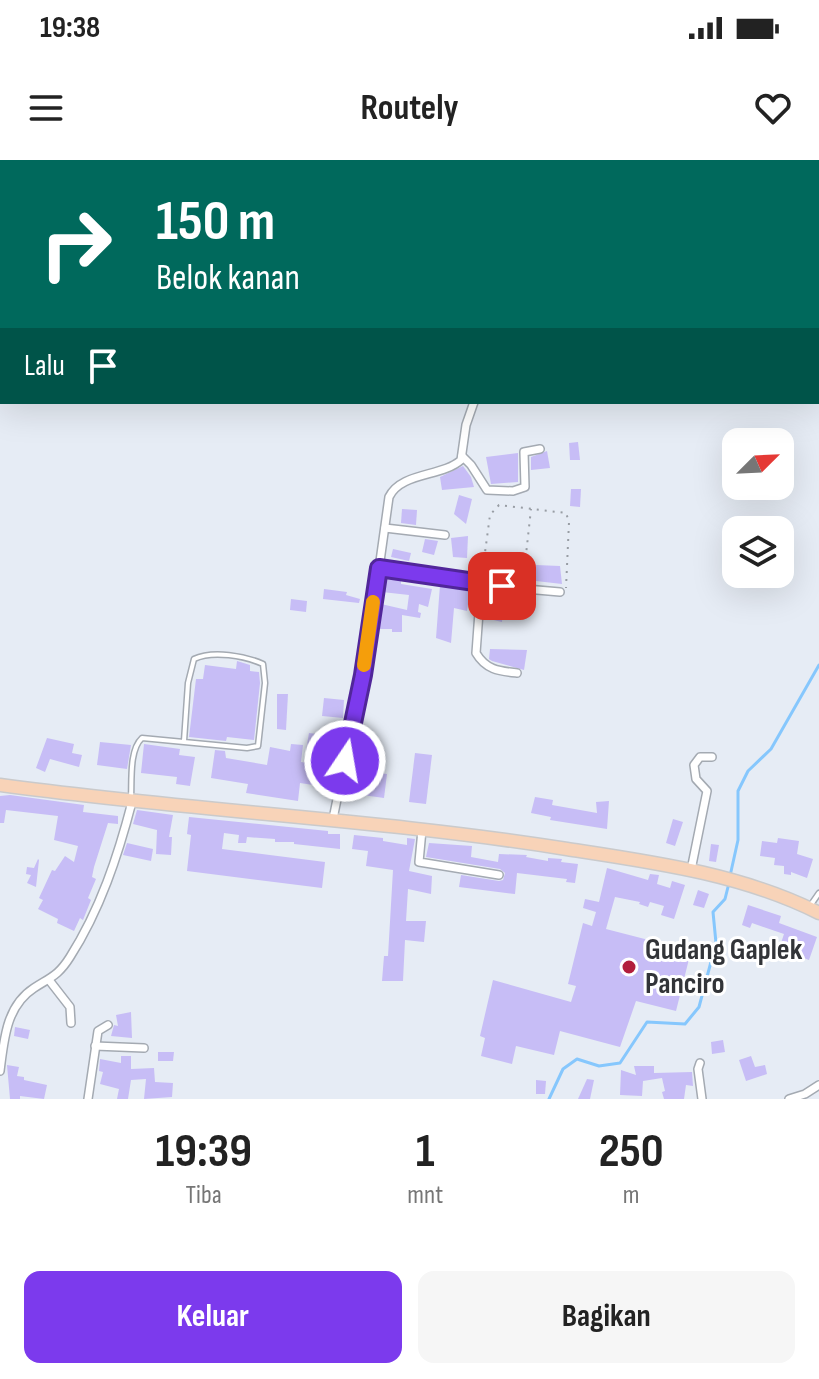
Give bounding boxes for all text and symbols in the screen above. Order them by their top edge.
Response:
text: 19:38 [40,10,100,46]
icon: menu [24,86,68,130]
icon: heart [751,86,795,130]
text: Routely [360,87,459,130]
text: 150 m [156,189,275,256]
icon: right [24,192,128,296]
text: Belok kanan [156,257,300,300]
icon: arrive [81,344,125,388]
text: Lalu [24,348,65,384]
north arrow [722,428,794,500]
map controls [722,428,794,588]
button: layers [722,516,794,588]
pin [468,552,536,620]
icon: arrive [480,564,524,608]
position arrow [303,719,387,803]
place label: Gudang Gaplek Panciro [645,932,803,1002]
marker: Gudang Gaplek Panciro [620,958,638,976]
text: 19:39 [155,1123,252,1180]
text: 1 [416,1123,435,1180]
text: 250 [599,1123,664,1180]
text: Tiba [186,1180,222,1211]
text: mnt [407,1180,443,1211]
text: m [623,1180,639,1211]
button: Keluar [24,1271,402,1363]
button: Bagikan [418,1271,795,1363]

